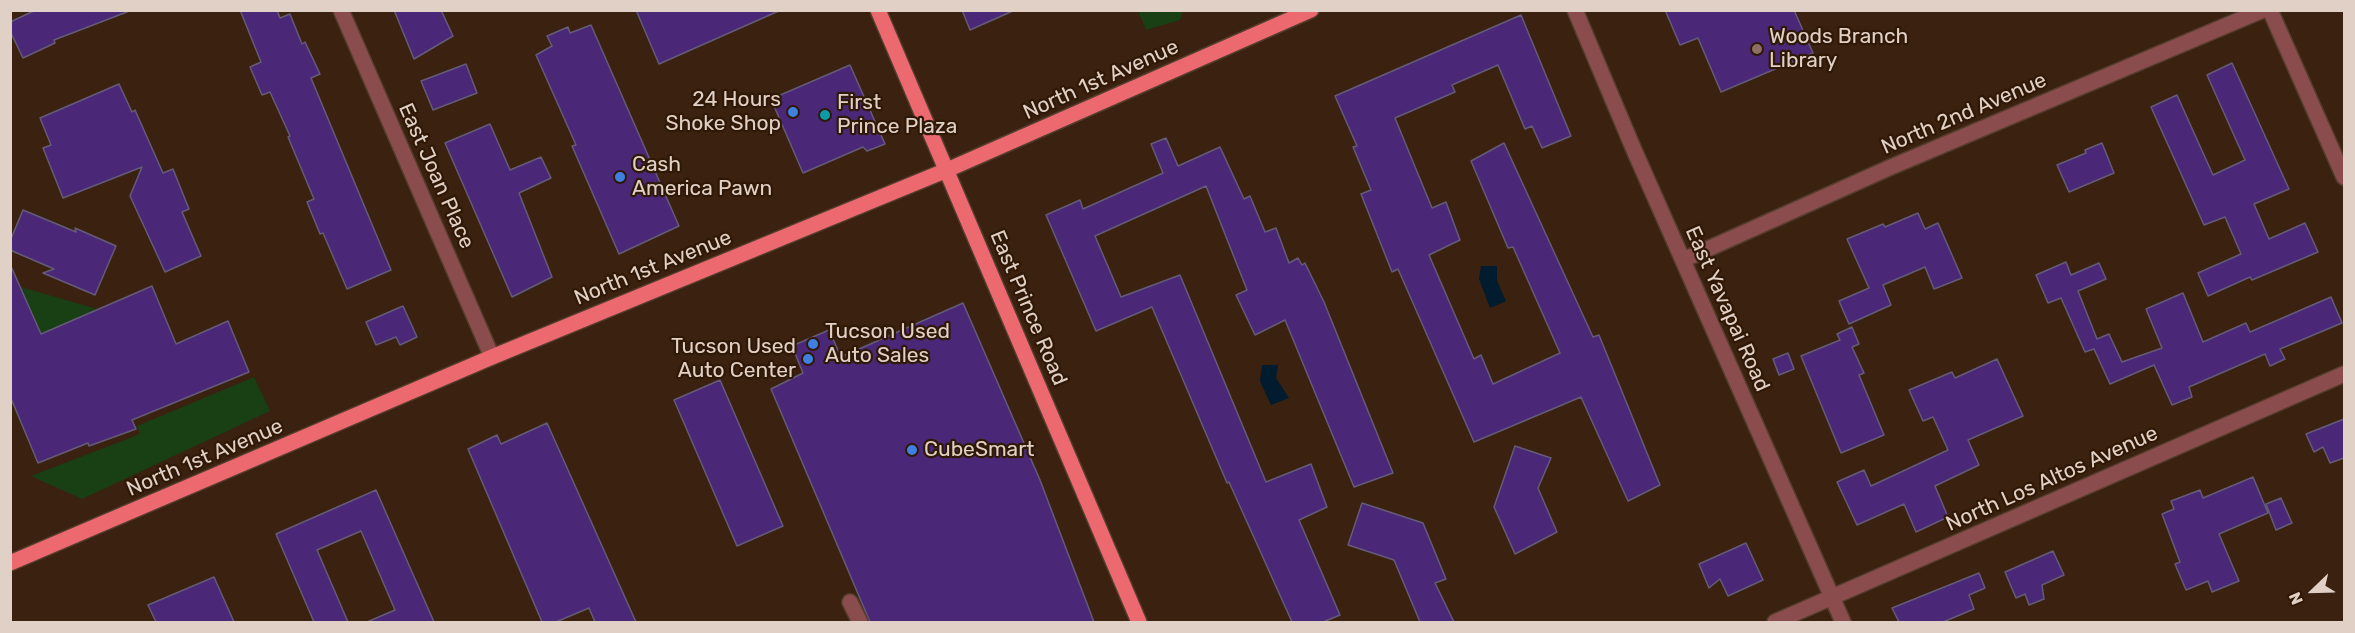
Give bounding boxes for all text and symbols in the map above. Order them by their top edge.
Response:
place label: Woods Branch Library [1769,24,1908,74]
street label: North 1st Avenue [1019,34,1183,126]
marker: Woods Branch Library [1750,42,1764,56]
street label: North 2nd Avenue [1878,68,2050,160]
place label: 24 Hours Shoke Shop [665,87,781,137]
place label: First Prince Plaza [837,90,957,140]
street label: East Joan Place [393,99,479,253]
marker: 24 Hours Shoke Shop [786,105,800,119]
marker: First Prince Plaza [818,108,832,122]
place label: Cash America Pawn [632,152,772,202]
marker: Cash America Pawn [613,170,627,184]
street label: East Yavapai Road [1679,222,1775,396]
street label: North 1st Avenue [571,225,735,311]
street label: East Prince Road [984,227,1072,389]
place label: Tucson Used Auto Sales [825,319,950,369]
place label: Tucson Used Auto Center [671,334,796,384]
marker: Tucson Used Auto Sales [806,337,820,351]
marker: Tucson Used Auto Center [801,352,815,366]
street label: North 1st Avenue [123,414,287,502]
street label: North Los Altos Avenue [1942,421,2162,537]
place label: CubeSmart [924,437,1034,463]
marker: CubeSmart [905,443,919,457]
north arrow [2283,561,2343,621]
text: N [2285,589,2307,607]

